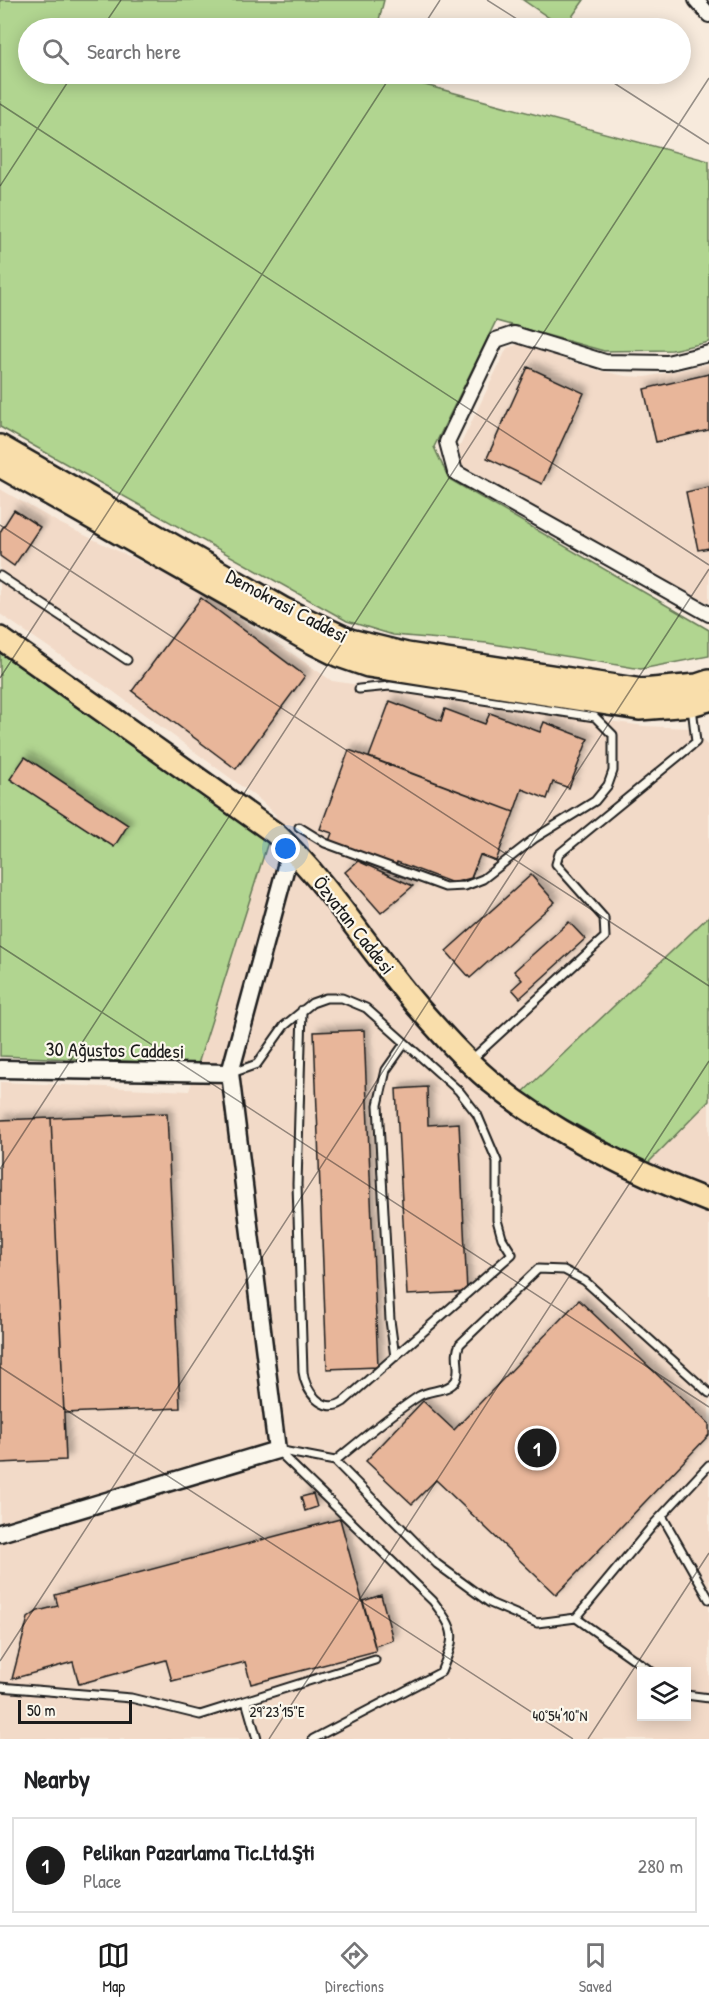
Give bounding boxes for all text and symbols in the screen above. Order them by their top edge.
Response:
search box [18,18,691,84]
icon: search [39,35,72,68]
text: Search here [87,36,181,66]
street label: Demokrasi Caddesi [222,562,353,649]
your location [271,834,300,863]
street label: Özvatan Caddesi [307,870,401,980]
street label: 30 Ağustos Caddesi [45,1035,185,1064]
pin: 1 [518,1426,556,1470]
map controls [637,1667,691,1721]
button: layers [637,1667,691,1721]
scale bar [18,1697,132,1724]
text: 50 m [27,1699,56,1721]
text: 29°23'15"E [249,1701,305,1722]
text: 40°54'10"N [533,1705,587,1726]
text: Nearby [24,1761,90,1796]
text: Pelikan Pazarlama Tic.Ltd.Şti [83,1837,315,1867]
text: 1 [42,1852,49,1879]
text: 280 m [638,1852,683,1879]
text: Place [83,1867,122,1894]
tab: Map [97,1939,130,1997]
tab: Directions [325,1939,384,1997]
tab: Saved [579,1939,612,1997]

